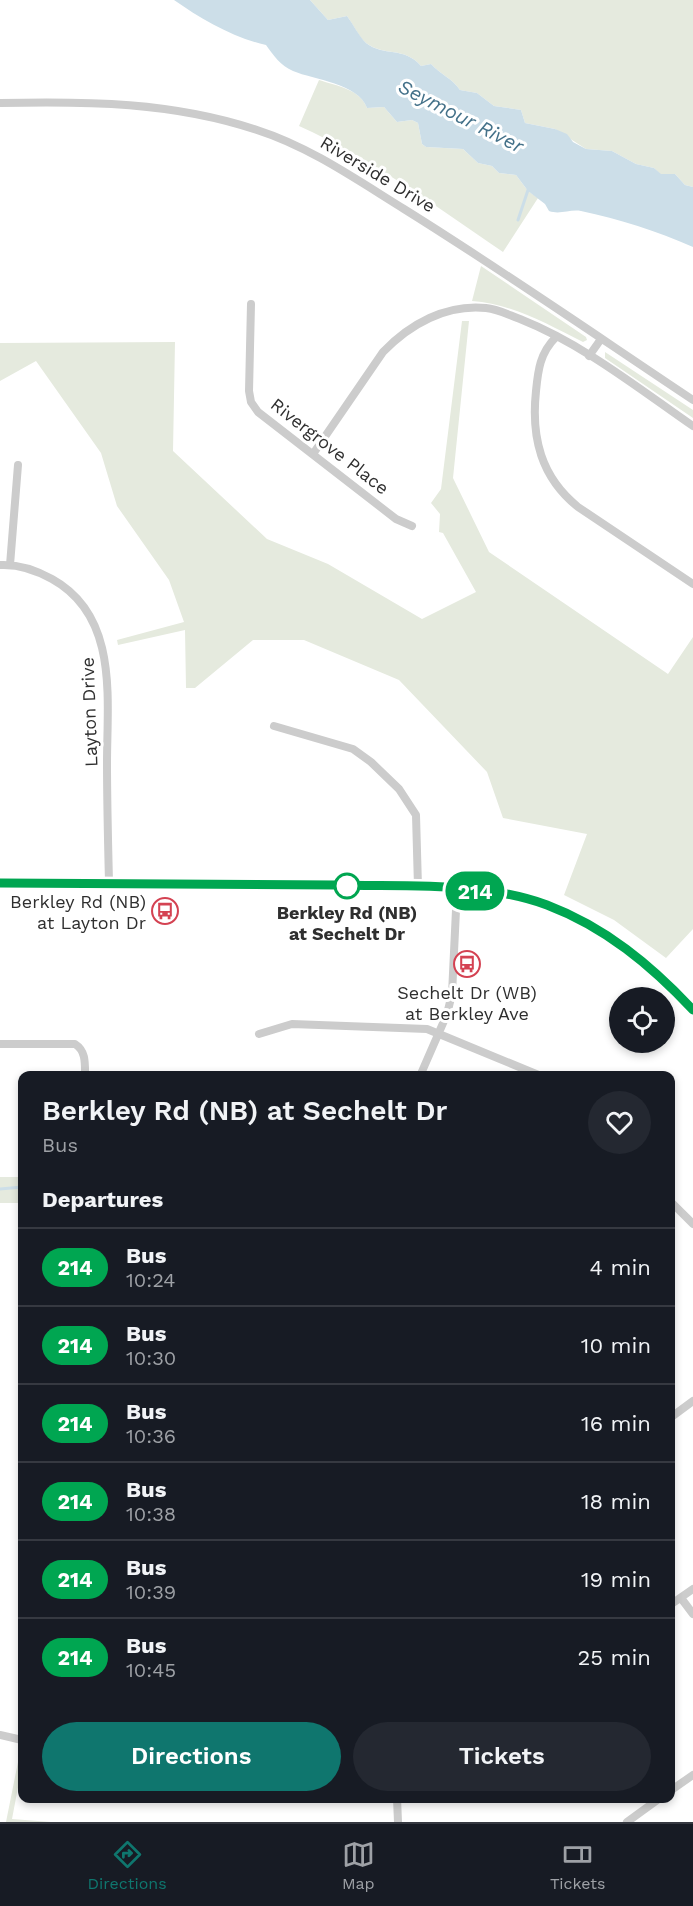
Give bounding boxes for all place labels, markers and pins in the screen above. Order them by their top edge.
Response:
marker: Berkley Rd (NB) at Sechelt Dr [334,873,360,899]
place label: Berkley Rd (NB) at Layton Dr [10,891,146,933]
bus stop icon: Berkley Rd (NB) at Layton Dr [150,896,180,926]
place label: Berkley Rd (NB) at Sechelt Dr [277,902,417,944]
bus stop icon: Sechelt Dr (WB) at Berkley Ave [452,949,482,979]
place label: Sechelt Dr (WB) at Berkley Ave [397,982,537,1024]

